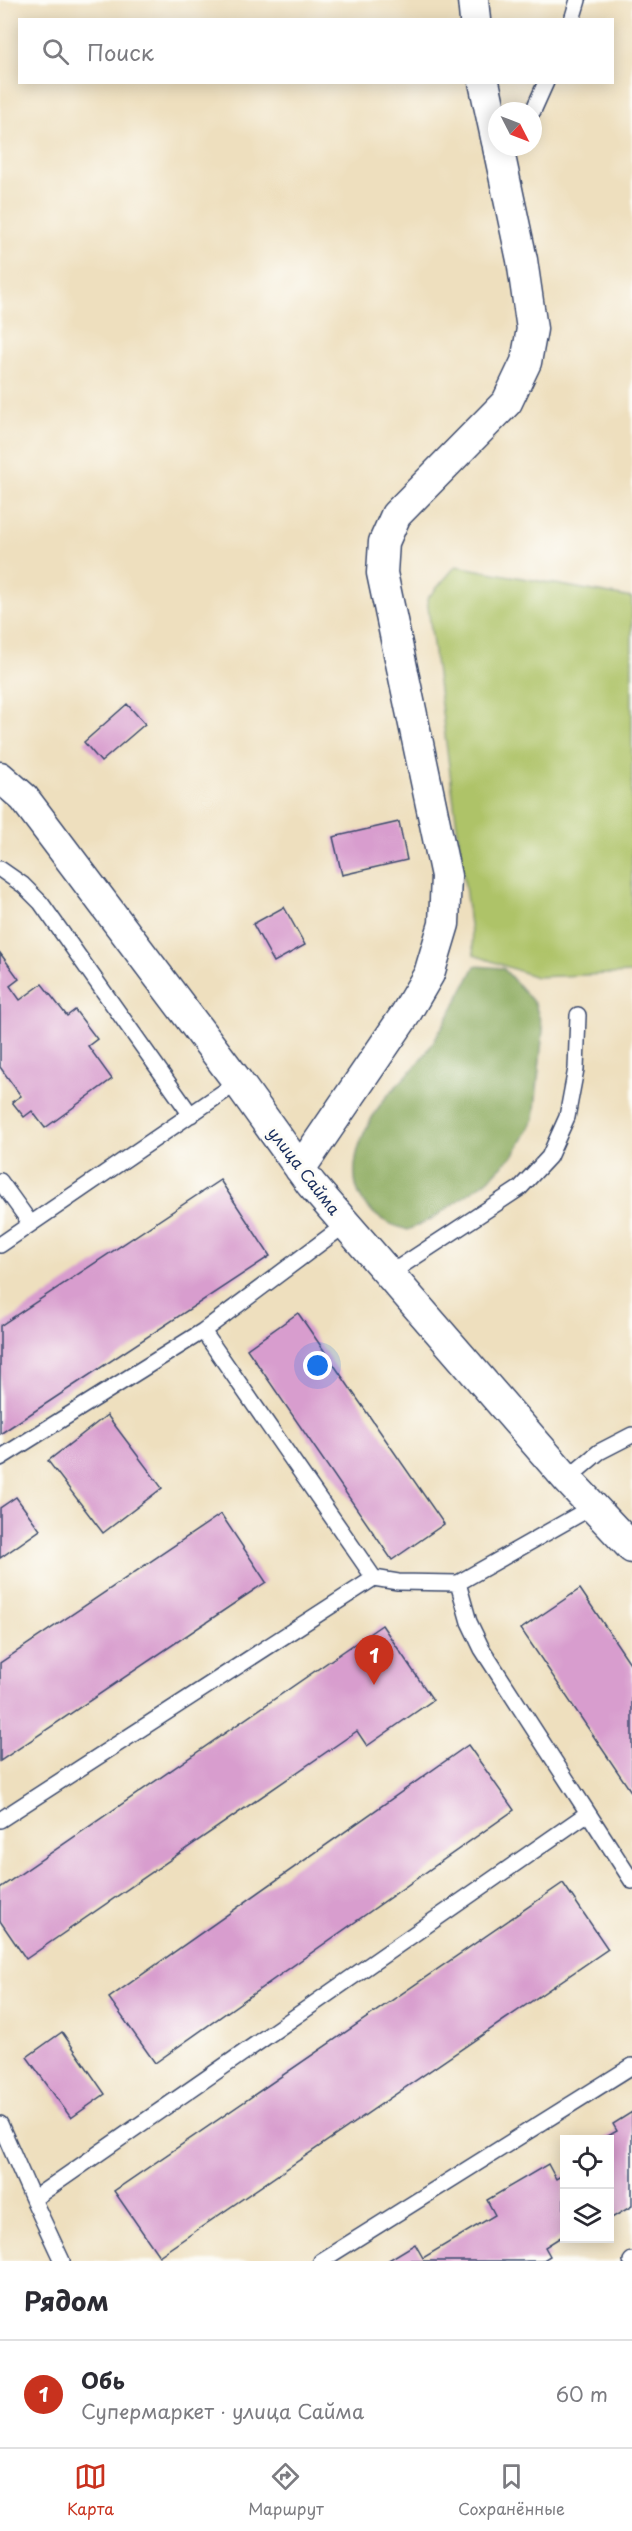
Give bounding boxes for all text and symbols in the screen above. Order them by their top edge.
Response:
search box [18,18,614,84]
icon: search [39,35,72,68]
text: Поиск [87,35,154,68]
north arrow [488,102,542,156]
street label: улица Сайма [263,1121,347,1220]
your location [303,1351,332,1380]
pin: 1 [354,1636,394,1685]
map controls [560,2135,614,2243]
button: locate [560,2135,614,2189]
button: layers [560,2189,614,2243]
text: Рядом [24,2281,109,2320]
text: Обь [81,2363,125,2396]
text: 1 [39,2379,48,2409]
text: 60 m [556,2379,608,2409]
text: Супермаркет · улица Сайма [81,2396,364,2426]
tab: Карта [67,2460,114,2520]
tab: Маршрут [248,2460,324,2520]
tab: Сохранённые [458,2460,565,2520]

